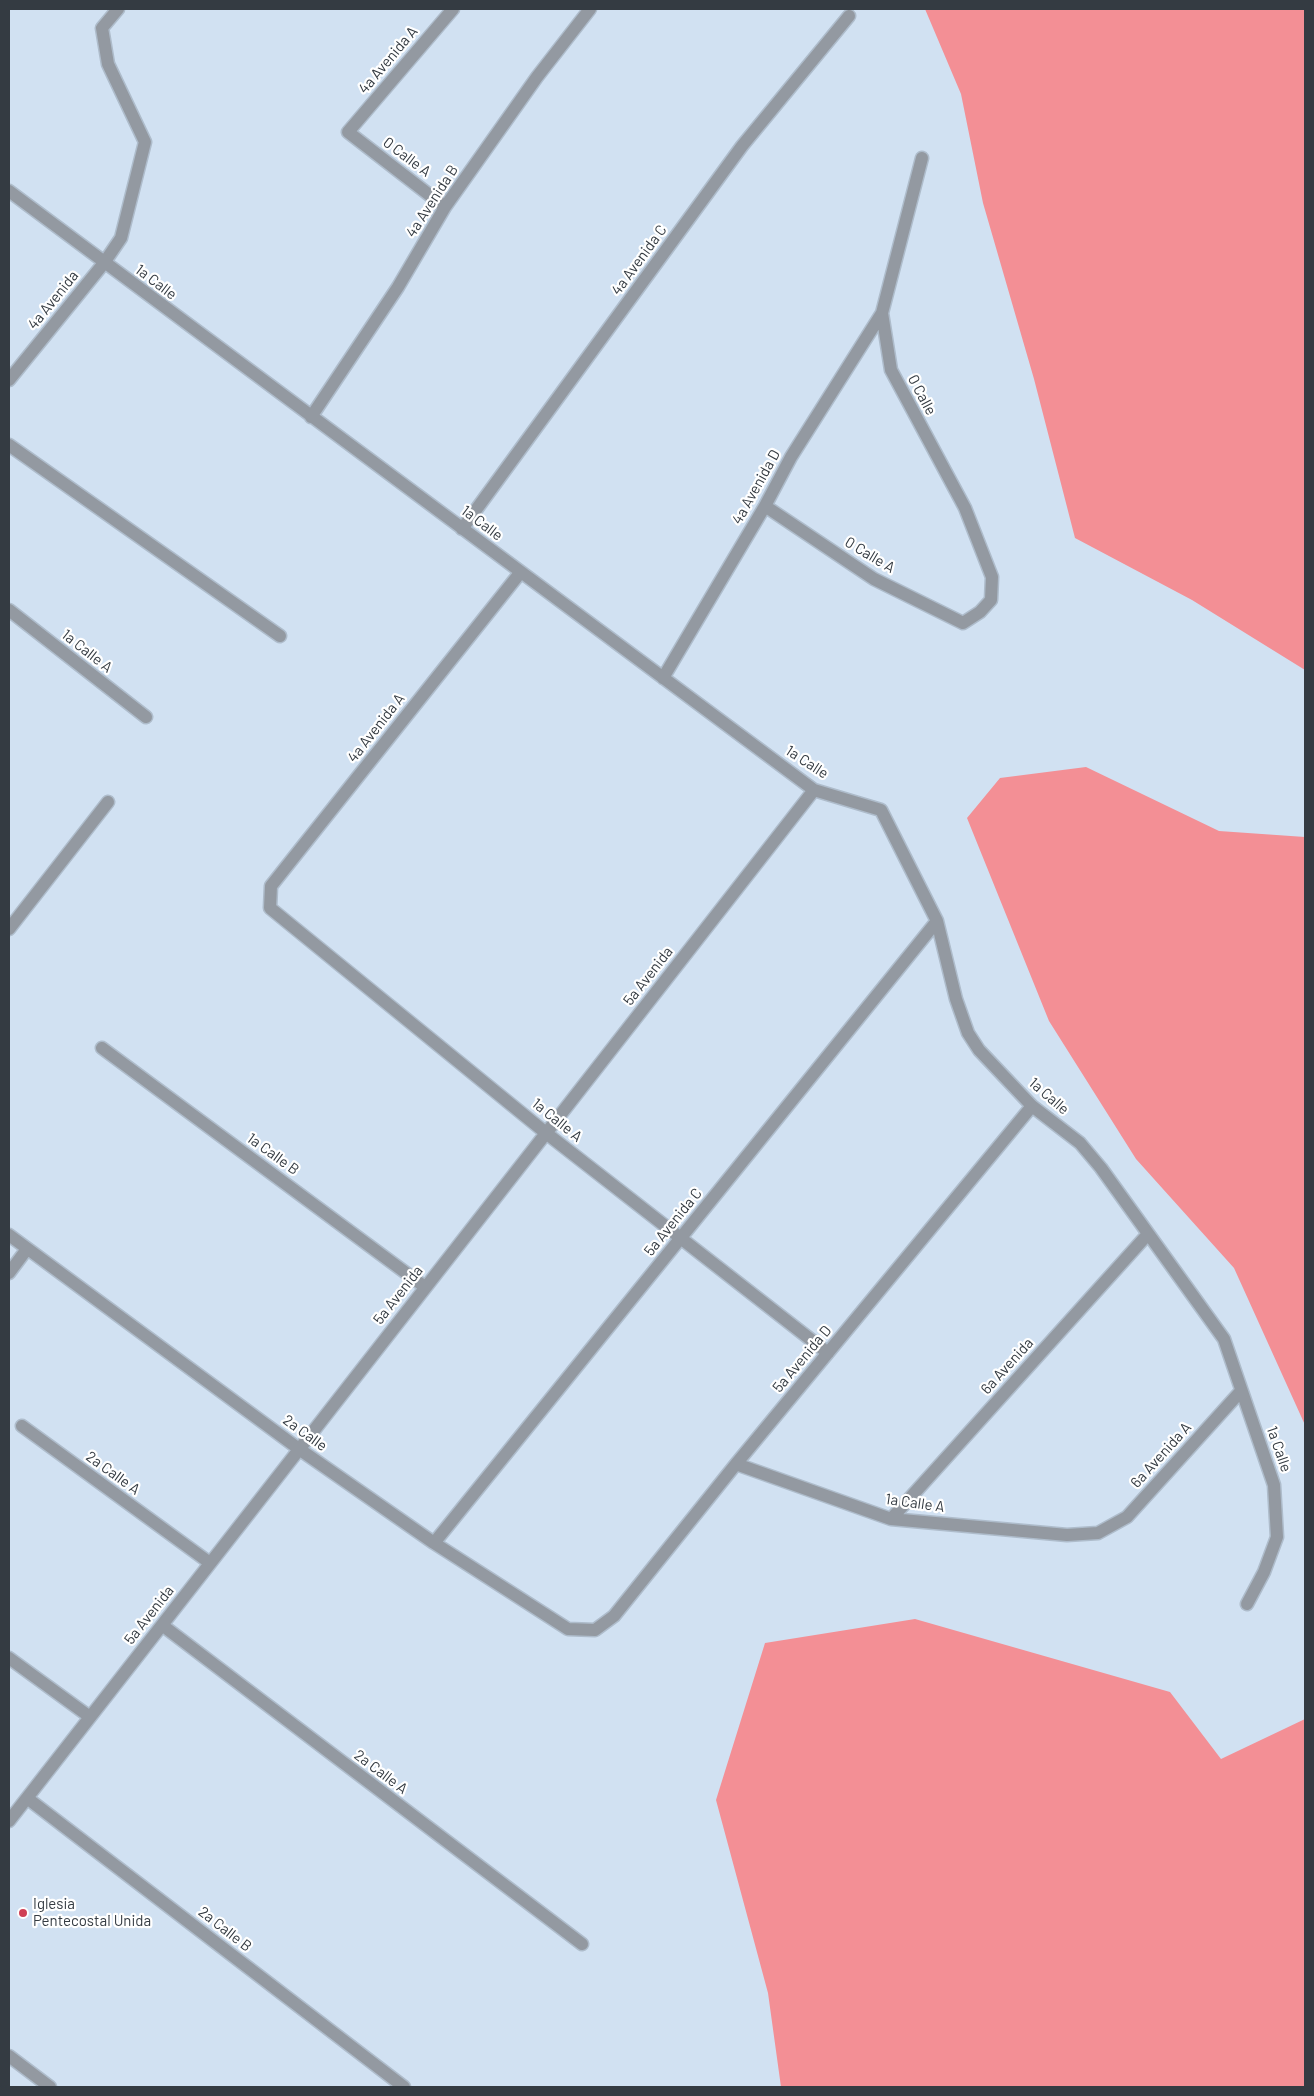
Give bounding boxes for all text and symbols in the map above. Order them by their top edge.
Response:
street label: 4a Avenida A [355,23,421,97]
street label: 0 Calle A [380,133,434,181]
street label: 4a Avenida B [402,161,462,241]
street label: 4a Avenida C [608,221,670,299]
street label: 1a Calle [132,261,180,303]
street label: 4a Avenida [24,267,82,333]
street label: 0 Calle [904,372,940,418]
street label: 4a Avenida D [728,447,784,527]
street label: 1a Calle [458,502,506,544]
street label: 0 Calle A [842,533,898,577]
street label: 1a Calle A [58,626,116,676]
street label: 4a Avenida A [344,690,408,766]
street label: 1a Calle [782,742,832,782]
street label: 5a Avenida [619,943,677,1009]
street label: 1a Calle [1025,1074,1073,1118]
street label: 1a Calle A [528,1094,586,1146]
street label: 1a Calle B [243,1129,303,1179]
street label: 5a Avenida C [640,1185,706,1259]
street label: 5a Avenida [369,1262,427,1328]
street label: 5a Avenida D [769,1322,835,1396]
street label: 6a Avenida [977,1334,1037,1398]
street label: 2a Calle [279,1411,331,1455]
street label: 6a Avenida A [1127,1419,1195,1491]
street label: 1a Calle [1263,1424,1295,1474]
street label: 2a Calle A [82,1447,144,1499]
street label: 1a Calle A [884,1490,946,1516]
street label: 5a Avenida [120,1582,178,1648]
street label: 2a Calle A [351,1746,411,1798]
place label: Iglesia Pentecostal Unida [33,1895,151,1930]
street label: 2a Calle B [195,1903,255,1955]
marker: Iglesia Pentecostal Unida [17,1907,29,1919]

